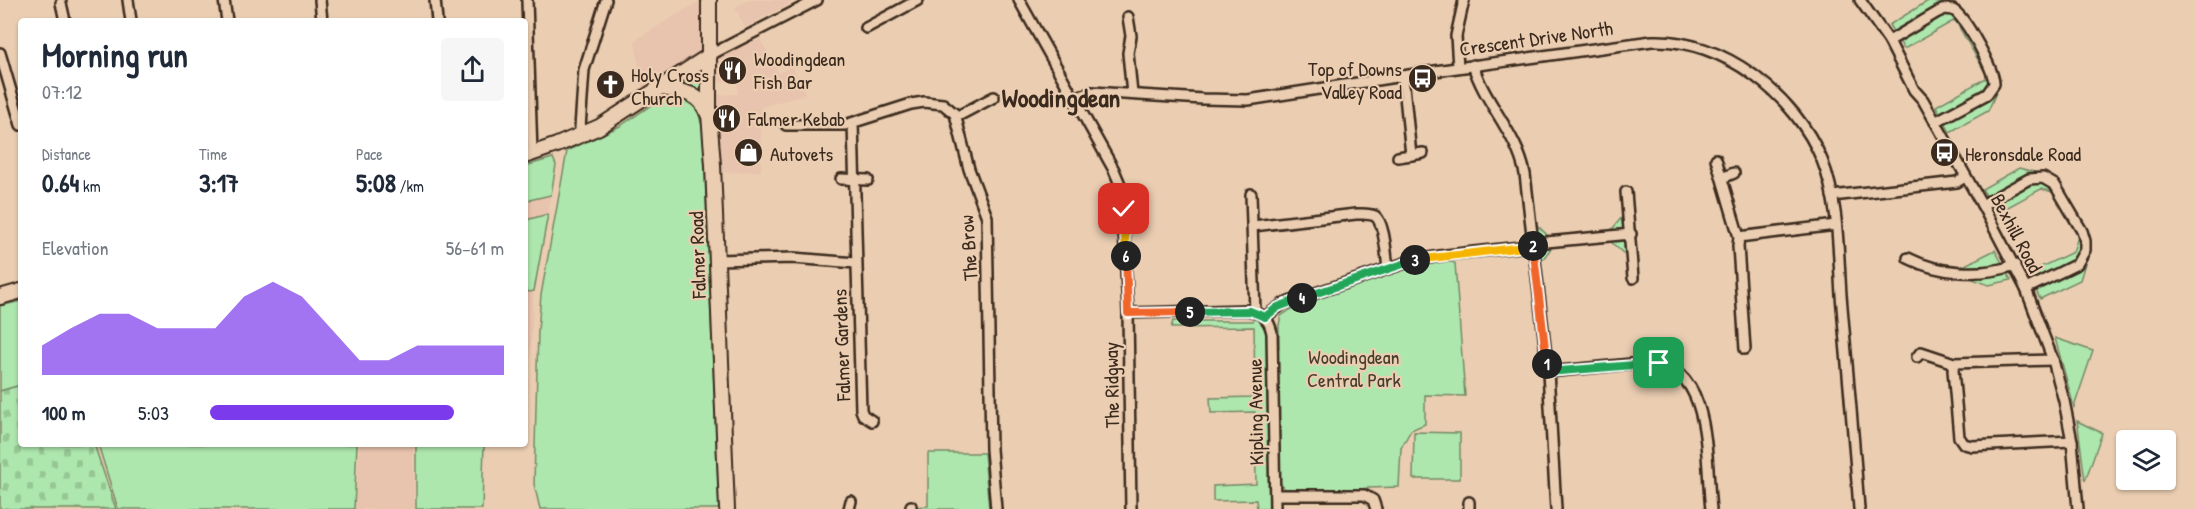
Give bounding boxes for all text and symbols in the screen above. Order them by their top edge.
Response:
street label: Crescent Drive North [1458,14,1614,62]
text: Morning run [42,33,188,77]
button: share [441,38,504,101]
place label: Woodingdean Fish Bar [753,45,845,95]
restaurant icon: Woodingdean Fish Bar [717,54,749,86]
place label: Top of Downs Valley Road [1308,55,1402,105]
place label: Holy Cross Church [631,61,709,111]
bus stop icon: Top of Downs Valley Road [1407,63,1439,95]
church icon: Holy Cross Church [594,69,626,101]
text: 07:12 [42,78,82,105]
district label: Woodingdean [1002,80,1120,116]
restaurant icon: Falmer Kebab [711,102,743,134]
place label: Falmer Kebab [747,105,845,132]
shop icon: Autovets [733,137,765,169]
bus stop icon: Heronsdale Road [1928,137,1960,169]
place label: Autovets [770,140,834,167]
place label: Heronsdale Road [1965,140,2081,167]
text: Distance [42,143,91,165]
text: Time [199,143,227,165]
text: Pace [356,143,383,165]
text: 0.64 [42,165,79,200]
text: 3:17 [199,165,239,200]
text: 5:08 [356,165,396,200]
text: km [79,175,101,197]
text: /km [396,175,424,197]
pin [1098,183,1149,234]
street label: Bexhill Road [1985,189,2049,277]
icon: check [1107,192,1140,225]
street label: Falmer Road [682,211,712,300]
street label: The Brow [952,214,984,282]
pin: 2 [1518,231,1548,261]
text: Elevation [42,234,108,261]
text: 56–61 m [446,234,504,261]
text: 2 [1529,235,1537,257]
pin: 6 [1111,241,1141,271]
text: 6 [1123,245,1129,267]
pin: 3 [1400,245,1430,275]
text: 3 [1411,249,1419,271]
pin: 4 [1287,283,1317,313]
text: 4 [1299,287,1305,309]
street label: Falmer Gardens [826,288,856,403]
pin: 5 [1175,297,1205,327]
text: 5 [1187,301,1193,323]
pin [1633,337,1684,388]
street label: The Ridgway [1097,342,1125,428]
park label: Woodingdean Central Park [1307,343,1401,393]
icon: arrive [1642,346,1675,379]
pin: 1 [1532,349,1562,379]
text: 1 [1544,353,1550,375]
street label: Kipling Avenue [1241,358,1269,466]
text: 100 m [42,399,85,426]
text: 5:03 [138,399,169,426]
map controls [2116,430,2176,490]
button: layers [2116,430,2176,490]

